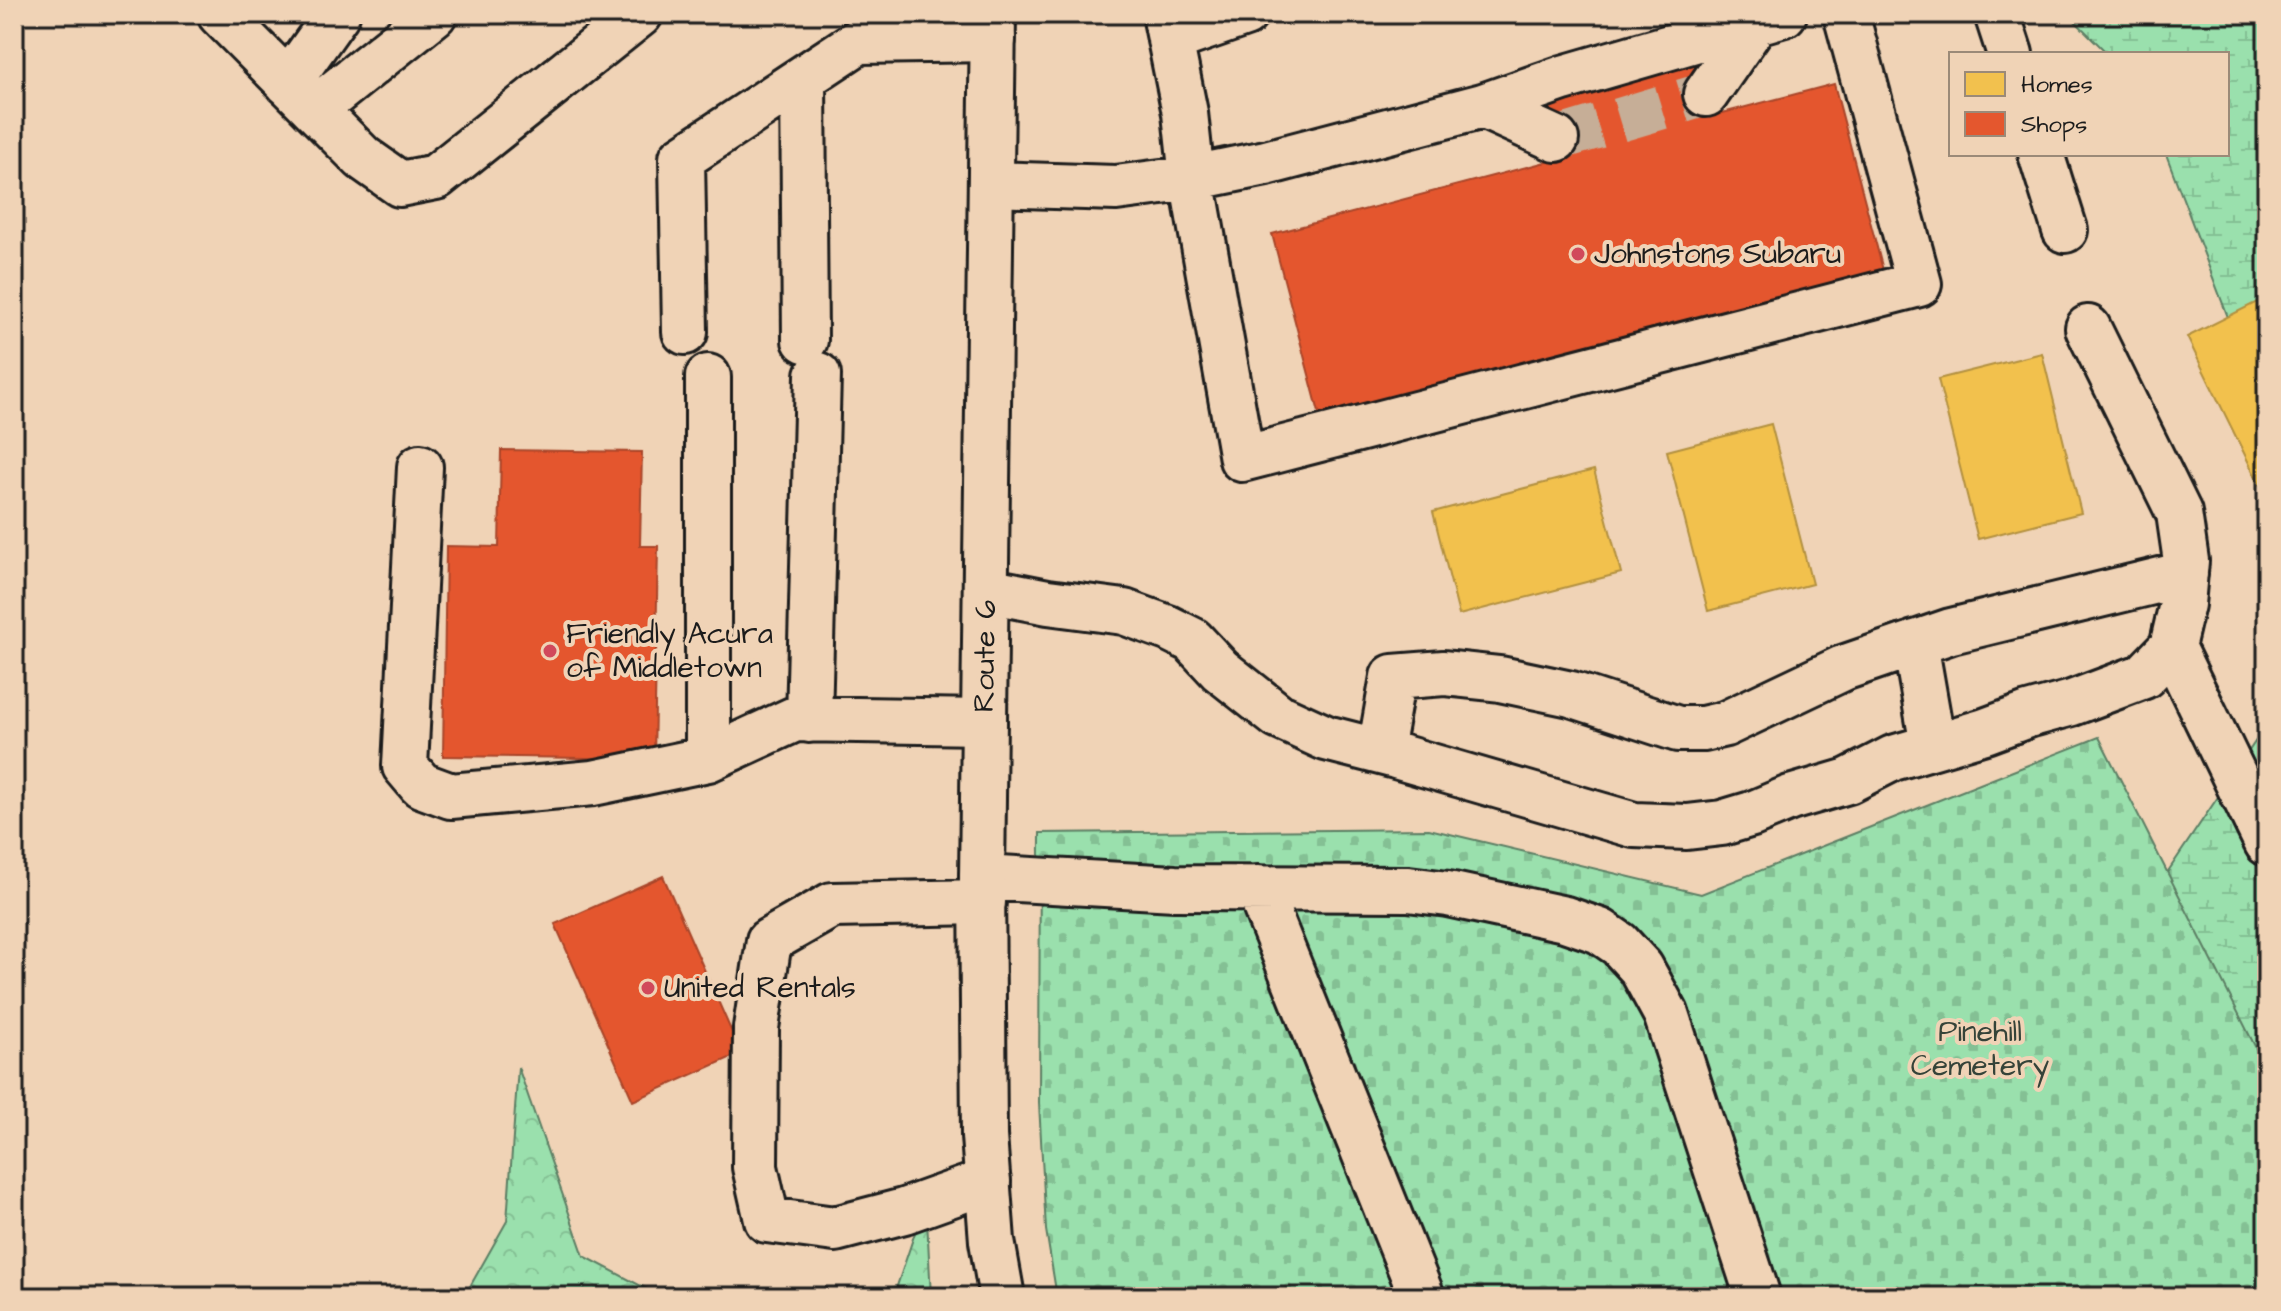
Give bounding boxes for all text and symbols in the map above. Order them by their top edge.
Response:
legend [1949,52,2229,156]
text: Homes [2021,68,2093,102]
text: Shops [2021,108,2087,142]
place label: Johnstons Subaru [1594,233,1841,275]
marker: Johnstons Subaru [1569,245,1587,263]
street label: Route 6 [963,599,1007,713]
place label: Friendly Acura of Middletown [566,613,773,689]
marker: Friendly Acura of Middletown [541,642,559,660]
place label: United Rentals [664,967,856,1009]
marker: United Rentals [639,979,657,997]
park label: Pinehill Cemetery [1911,1011,2049,1088]

